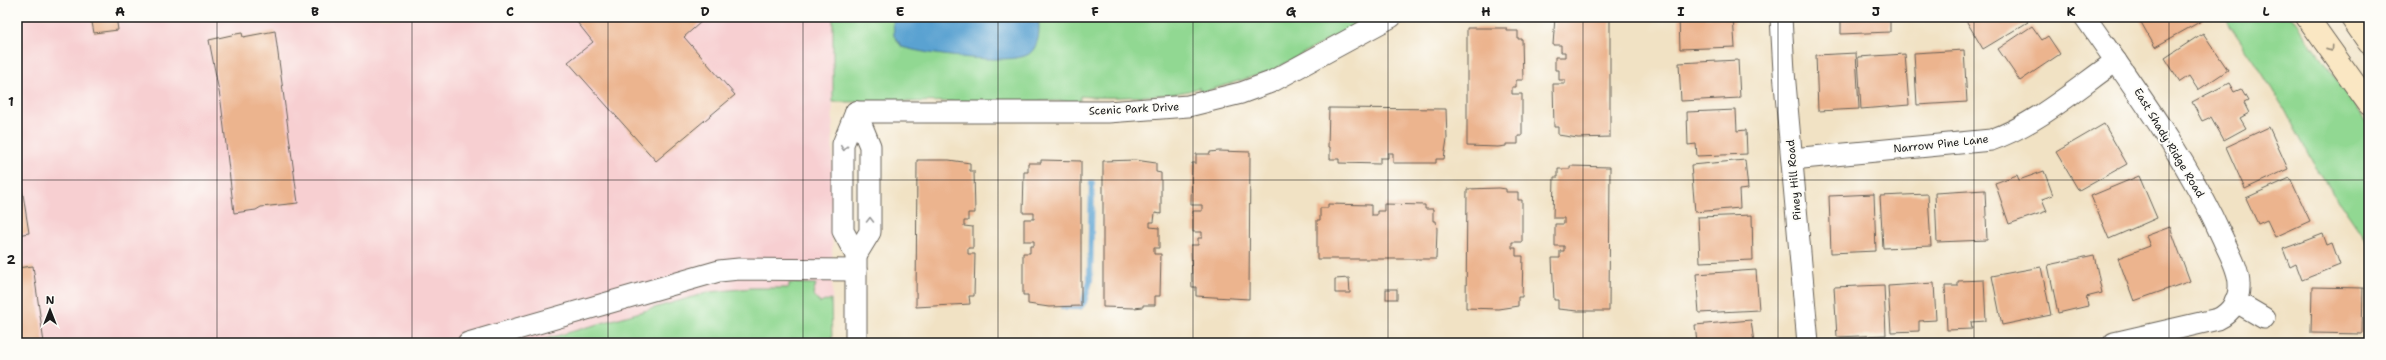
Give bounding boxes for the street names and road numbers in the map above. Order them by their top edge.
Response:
street label: East Shady Ridge Road [2130,85,2208,201]
street label: Scenic Park Drive [1088,99,1180,119]
street label: Narrow Pine Lane [1893,132,1989,156]
street label: Piney Hill Road [1783,139,1805,221]

